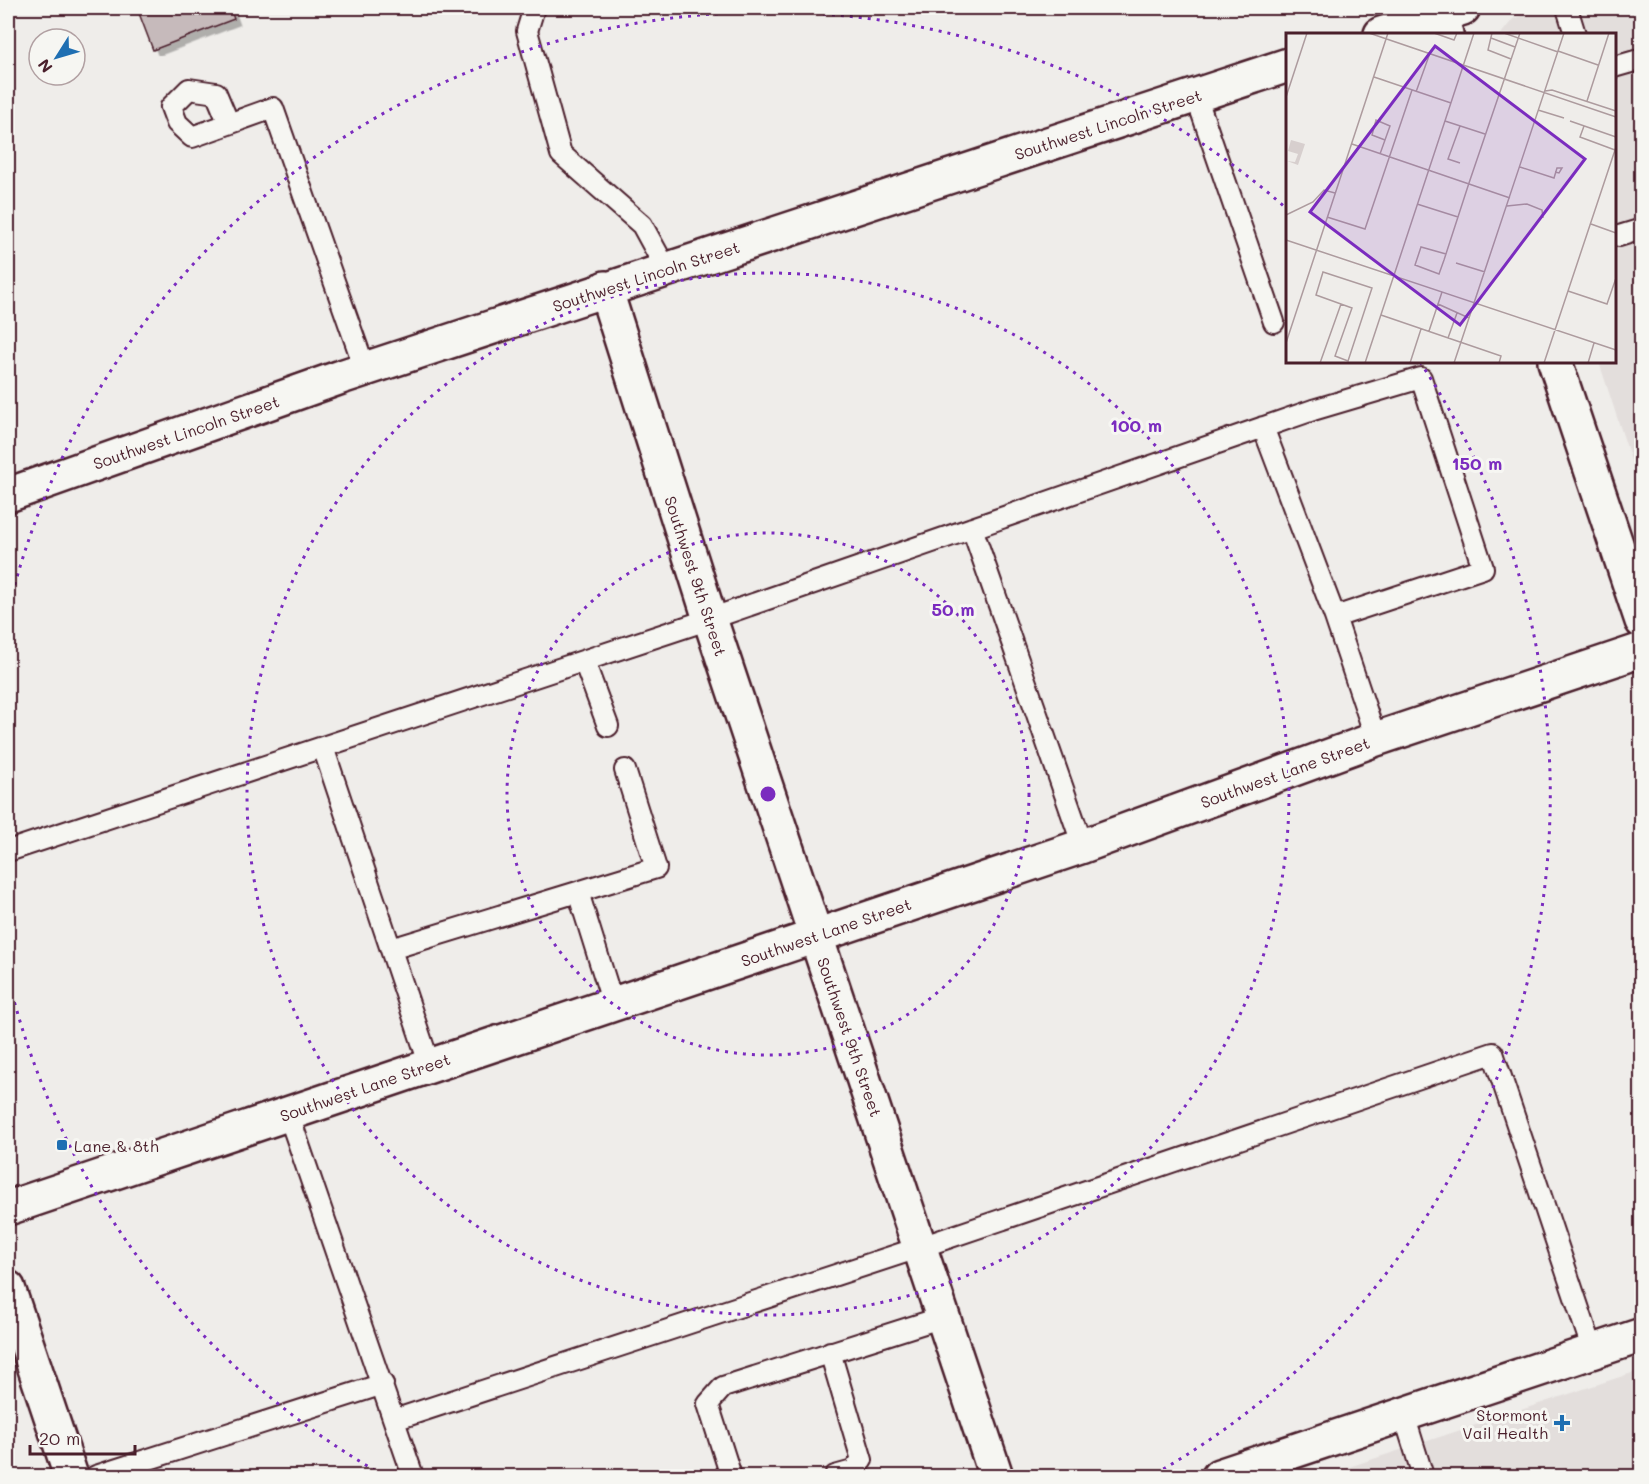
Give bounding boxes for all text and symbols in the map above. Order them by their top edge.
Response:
north arrow [27,27,87,87]
inset map [1286,33,1616,363]
text: N [33,55,57,78]
street label: Southwest Lincoln Street [1012,84,1204,164]
street label: Southwest Lincoln Street [550,236,742,316]
street label: Southwest Lincoln Street [90,390,282,474]
text: 100 m [1110,413,1162,437]
text: 150 m [1452,451,1502,475]
street label: Southwest 9th Street [660,493,732,659]
text: 50 m [932,597,974,621]
street label: Southwest Lane Street [1197,732,1373,812]
centre of rings [758,784,778,804]
street label: Southwest Lane Street [738,893,914,971]
street label: Southwest 9th Street [813,955,887,1119]
street label: Southwest Lane Street [277,1048,453,1126]
place label: Lane & 8th [74,1135,159,1156]
marker: Lane & 8th [55,1138,69,1152]
place label: Stormont Vail Health [1462,1404,1548,1443]
marker: Stormont Vail Health [1553,1414,1571,1432]
scale bar [30,1418,135,1456]
text: 20 m [39,1426,80,1450]

